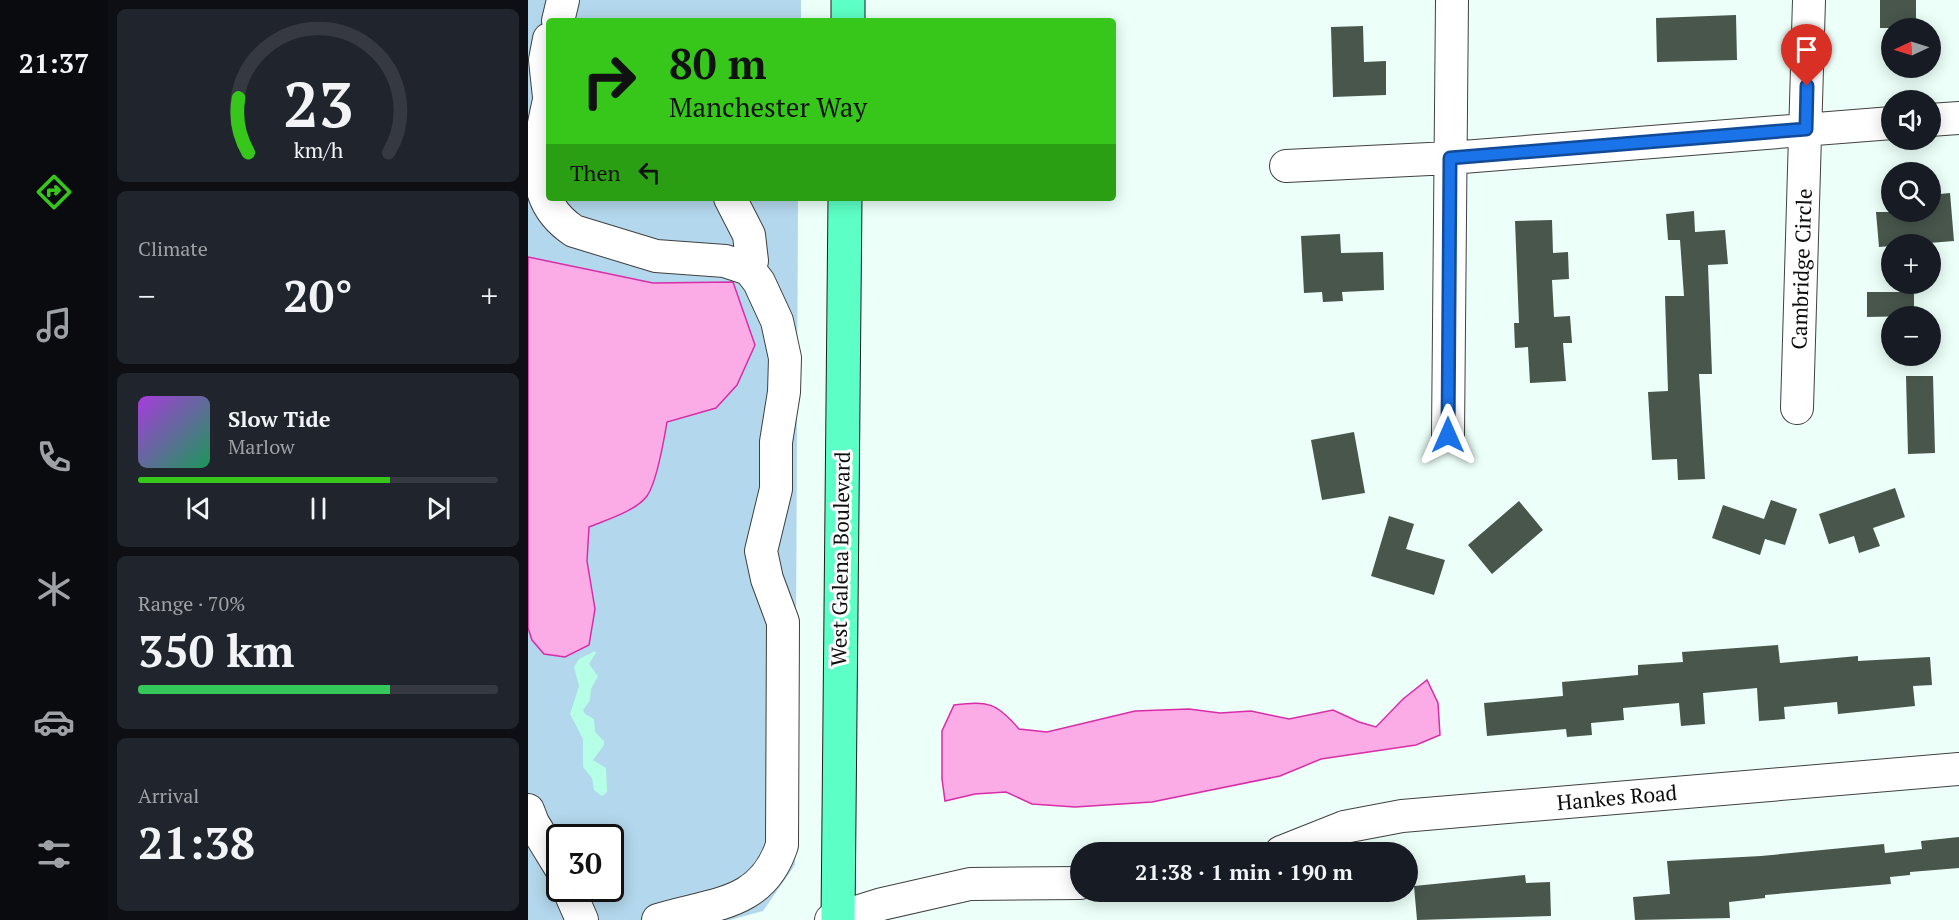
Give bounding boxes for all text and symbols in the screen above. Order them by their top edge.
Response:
north arrow [1881,18,1941,78]
map controls [1881,18,1941,366]
pin [1781,24,1832,86]
icon: arrive [1790,33,1823,66]
text: 80 m [669,35,767,91]
icon: right [570,42,648,120]
text: 21:37 [19,45,89,81]
text: 23 [283,62,353,145]
text: Manchester Way [669,89,867,125]
button: sound [1881,90,1941,150]
text: km/h [293,136,343,164]
icon: left [633,156,666,189]
text: Then [570,158,621,187]
button: search [1881,162,1941,222]
icon: directions [33,171,75,213]
street label: Cambridge Circle [1784,188,1818,350]
button: + [1881,234,1941,294]
text: Climate [138,235,208,262]
text: 20° [283,265,353,325]
text: − [138,274,156,317]
text: + [480,274,498,317]
icon: music [33,304,75,346]
button: − [1881,306,1941,366]
position arrow [1416,403,1480,467]
text: Slow Tide [228,404,331,433]
text: Marlow [228,433,295,460]
icon: phone [33,436,75,478]
street label: West Galena Boulevard [824,451,856,667]
icon: previous [182,492,215,525]
icon: pause [302,492,335,525]
icon: next [422,492,455,525]
icon: climate [33,568,75,610]
text: Range · 70% [138,590,245,617]
text: 350 km [138,620,294,680]
icon: car [33,701,75,743]
street label: Hankes Road [1556,778,1679,816]
text: Arrival [138,782,199,809]
text: 21:38 [138,812,255,872]
speed limit sign: 30 [546,824,624,902]
icon: filters [33,833,75,875]
text: 21:38 · 1 min · 190 m [1135,857,1353,886]

